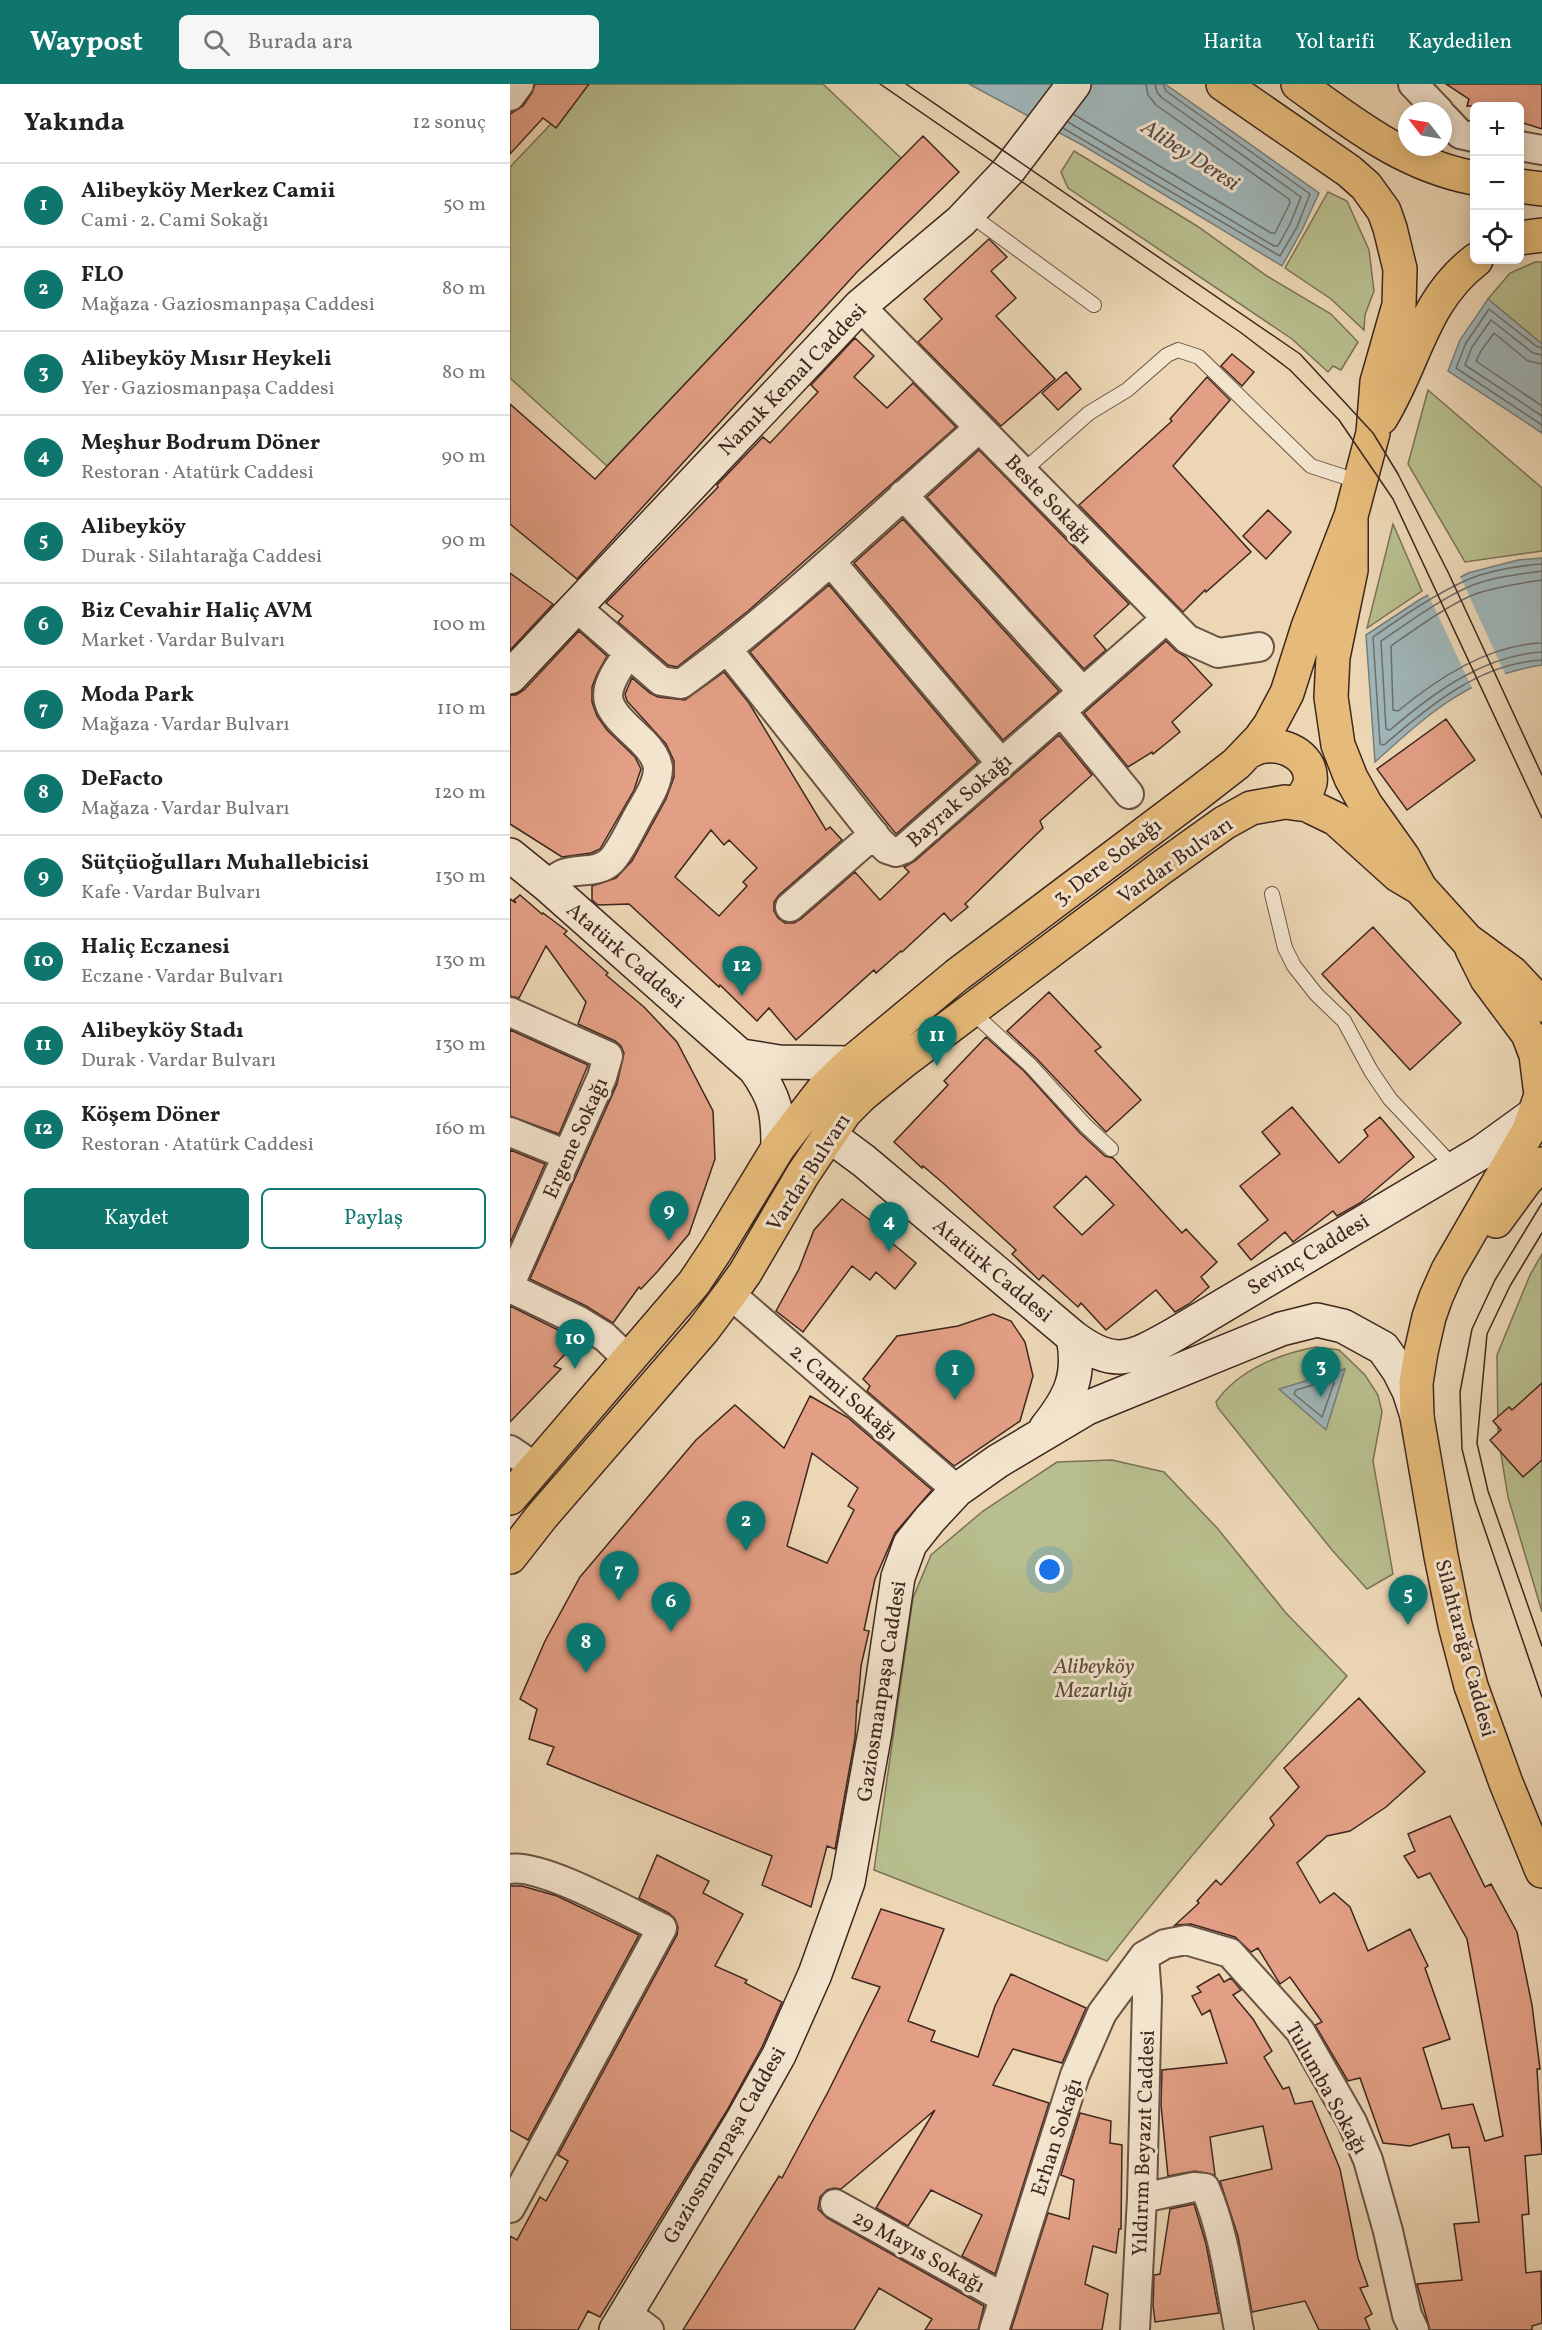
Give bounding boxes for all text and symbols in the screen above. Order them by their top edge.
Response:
search box [179,15,599,69]
text: Waypost [30,23,143,62]
icon: search [200,26,233,59]
text: Burada ara [248,27,353,58]
text: Harita [1203,28,1262,57]
text: Yol tarifi [1295,28,1375,57]
text: Kaydedilen [1408,28,1512,57]
north arrow [1398,102,1452,156]
map controls [1470,102,1524,264]
button: + [1470,102,1524,156]
text: Yakında [24,105,125,141]
text: 12 sonuç [412,109,486,137]
water label: Alibey Deresi [1134,112,1245,200]
button: − [1470,156,1524,210]
text: Alibeyköy Merkez Camii [81,176,336,207]
text: 1 [39,191,48,219]
text: 50 m [443,191,486,219]
text: Cami · 2. Cami Sokağı [81,207,268,235]
button: locate [1470,210,1524,264]
text: FLO [81,260,124,291]
text: 2 [38,275,49,303]
text: 80 m [442,275,486,303]
text: Mağaza · Gaziosmanpaşa Caddesi [81,291,375,319]
street label: Namık Kemal Caddesi [712,297,874,463]
text: Alibeyköy Mısır Heykeli [81,344,332,375]
text: 3 [38,359,49,387]
text: 80 m [442,359,486,387]
text: Yer · Gaziosmanpaşa Caddesi [81,375,335,403]
text: Meşhur Bodrum Döner [81,428,320,459]
text: 4 [37,443,50,471]
text: 90 m [442,443,486,471]
street label: Beste Sokağı [998,449,1098,551]
text: Restoran · Atatürk Caddesi [81,459,314,487]
text: Alibeyköy [81,512,186,543]
text: 5 [39,527,48,555]
text: 90 m [442,527,486,555]
text: Durak · Silahtarağa Caddesi [81,543,322,571]
text: Biz Cevahir Haliç AVM [81,596,313,627]
text: 6 [38,611,49,639]
text: 100 m [432,611,486,639]
text: Market · Vardar Bulvarı [81,627,285,655]
text: Moda Park [81,680,194,711]
text: 7 [39,695,48,723]
text: 110 m [437,695,486,723]
text: Mağaza · Vardar Bulvarı [81,711,290,739]
street label: Bayrak Sokağı [901,747,1019,855]
text: DeFacto [81,764,163,795]
text: 8 [38,779,49,807]
text: 120 m [434,779,486,807]
text: Mağaza · Vardar Bulvarı [81,795,290,823]
street label: Vardar Bulvarı [1112,811,1239,912]
street label: 3. Dere Sokağı [1047,812,1168,913]
text: Sütçüoğulları Muhallebicisi [81,848,369,879]
text: 9 [38,863,49,891]
text: 130 m [435,863,486,891]
text: Kafe · Vardar Bulvarı [81,879,261,907]
street label: Atatürk Caddesi [559,896,691,1016]
text: Haliç Eczanesi [81,932,230,963]
pin: 12 [722,946,762,996]
text: 10 [33,947,54,975]
text: 130 m [435,947,486,975]
text: Eczane · Vardar Bulvarı [81,963,283,991]
text: Alibeyköy Stadı [81,1016,244,1047]
pin: 11 [918,1016,956,1066]
text: 11 [35,1031,52,1059]
text: 130 m [435,1031,486,1059]
text: Durak · Vardar Bulvarı [81,1047,276,1075]
street label: Ergene Sokağı [537,1073,616,1204]
text: Köşem Döner [81,1100,220,1131]
street label: Vardar Bulvarı [760,1108,858,1237]
text: 12 [34,1115,53,1143]
text: 160 m [434,1115,486,1143]
text: Restoran · Atatürk Caddesi [81,1131,314,1159]
button: Kaydet [24,1188,249,1249]
button: Paylaş [261,1188,486,1249]
pin: 9 [650,1192,688,1241]
pin: 4 [870,1202,908,1252]
street label: Sevinç Caddesi [1242,1207,1375,1303]
street label: Atatürk Caddesi [926,1212,1058,1330]
pin: 10 [556,1320,594,1369]
street label: 2. Cami Sokağı [782,1338,904,1448]
pin: 3 [1302,1348,1340,1397]
pin: 1 [936,1350,974,1400]
pin: 2 [726,1502,766,1551]
pin: 7 [600,1552,638,1601]
your location [1035,1555,1064,1584]
street label: Silahtarağa Caddesi [1427,1556,1502,1740]
pin: 5 [1388,1576,1428,1625]
street label: Gaziosmanpaşa Caddesi [851,1579,914,1804]
pin: 6 [652,1582,690,1632]
pin: 8 [566,1624,606,1673]
park label: Alibeyköy Mezarlığı [1053,1653,1135,1706]
street label: Tulumba Sokağı [1277,2017,1374,2160]
street label: Yıldırım Beyazıt Caddesi [1126,2029,1163,2257]
street label: Gaziosmanpaşa Caddesi [657,2042,794,2250]
street label: Erhan Sokağı [1025,2075,1090,2200]
street label: 29 Mayıs Sokağı [847,2204,990,2301]

